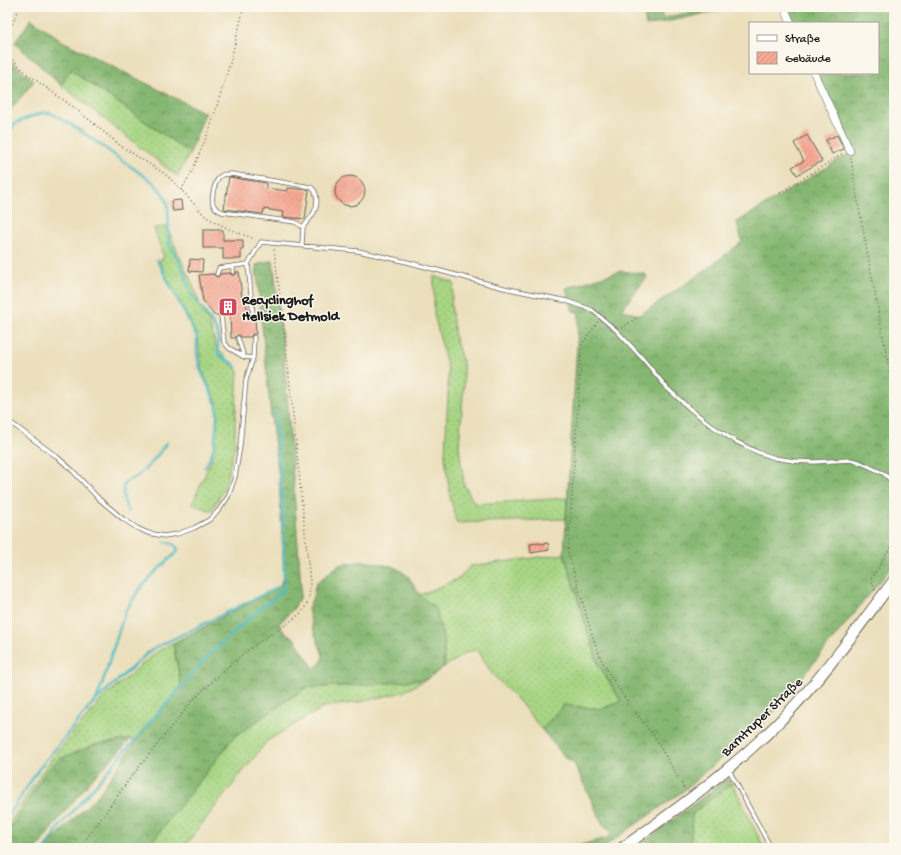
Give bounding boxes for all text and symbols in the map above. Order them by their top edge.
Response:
legend [749,22,879,74]
text: Straße [785,33,821,47]
text: Gebäude [785,53,831,67]
place label: Recyclinghof Hellsiek Detmold [241,293,341,326]
building icon: Recyclinghof Hellsiek Detmold [217,296,239,318]
street label: Barntruper Straße [718,674,808,762]

